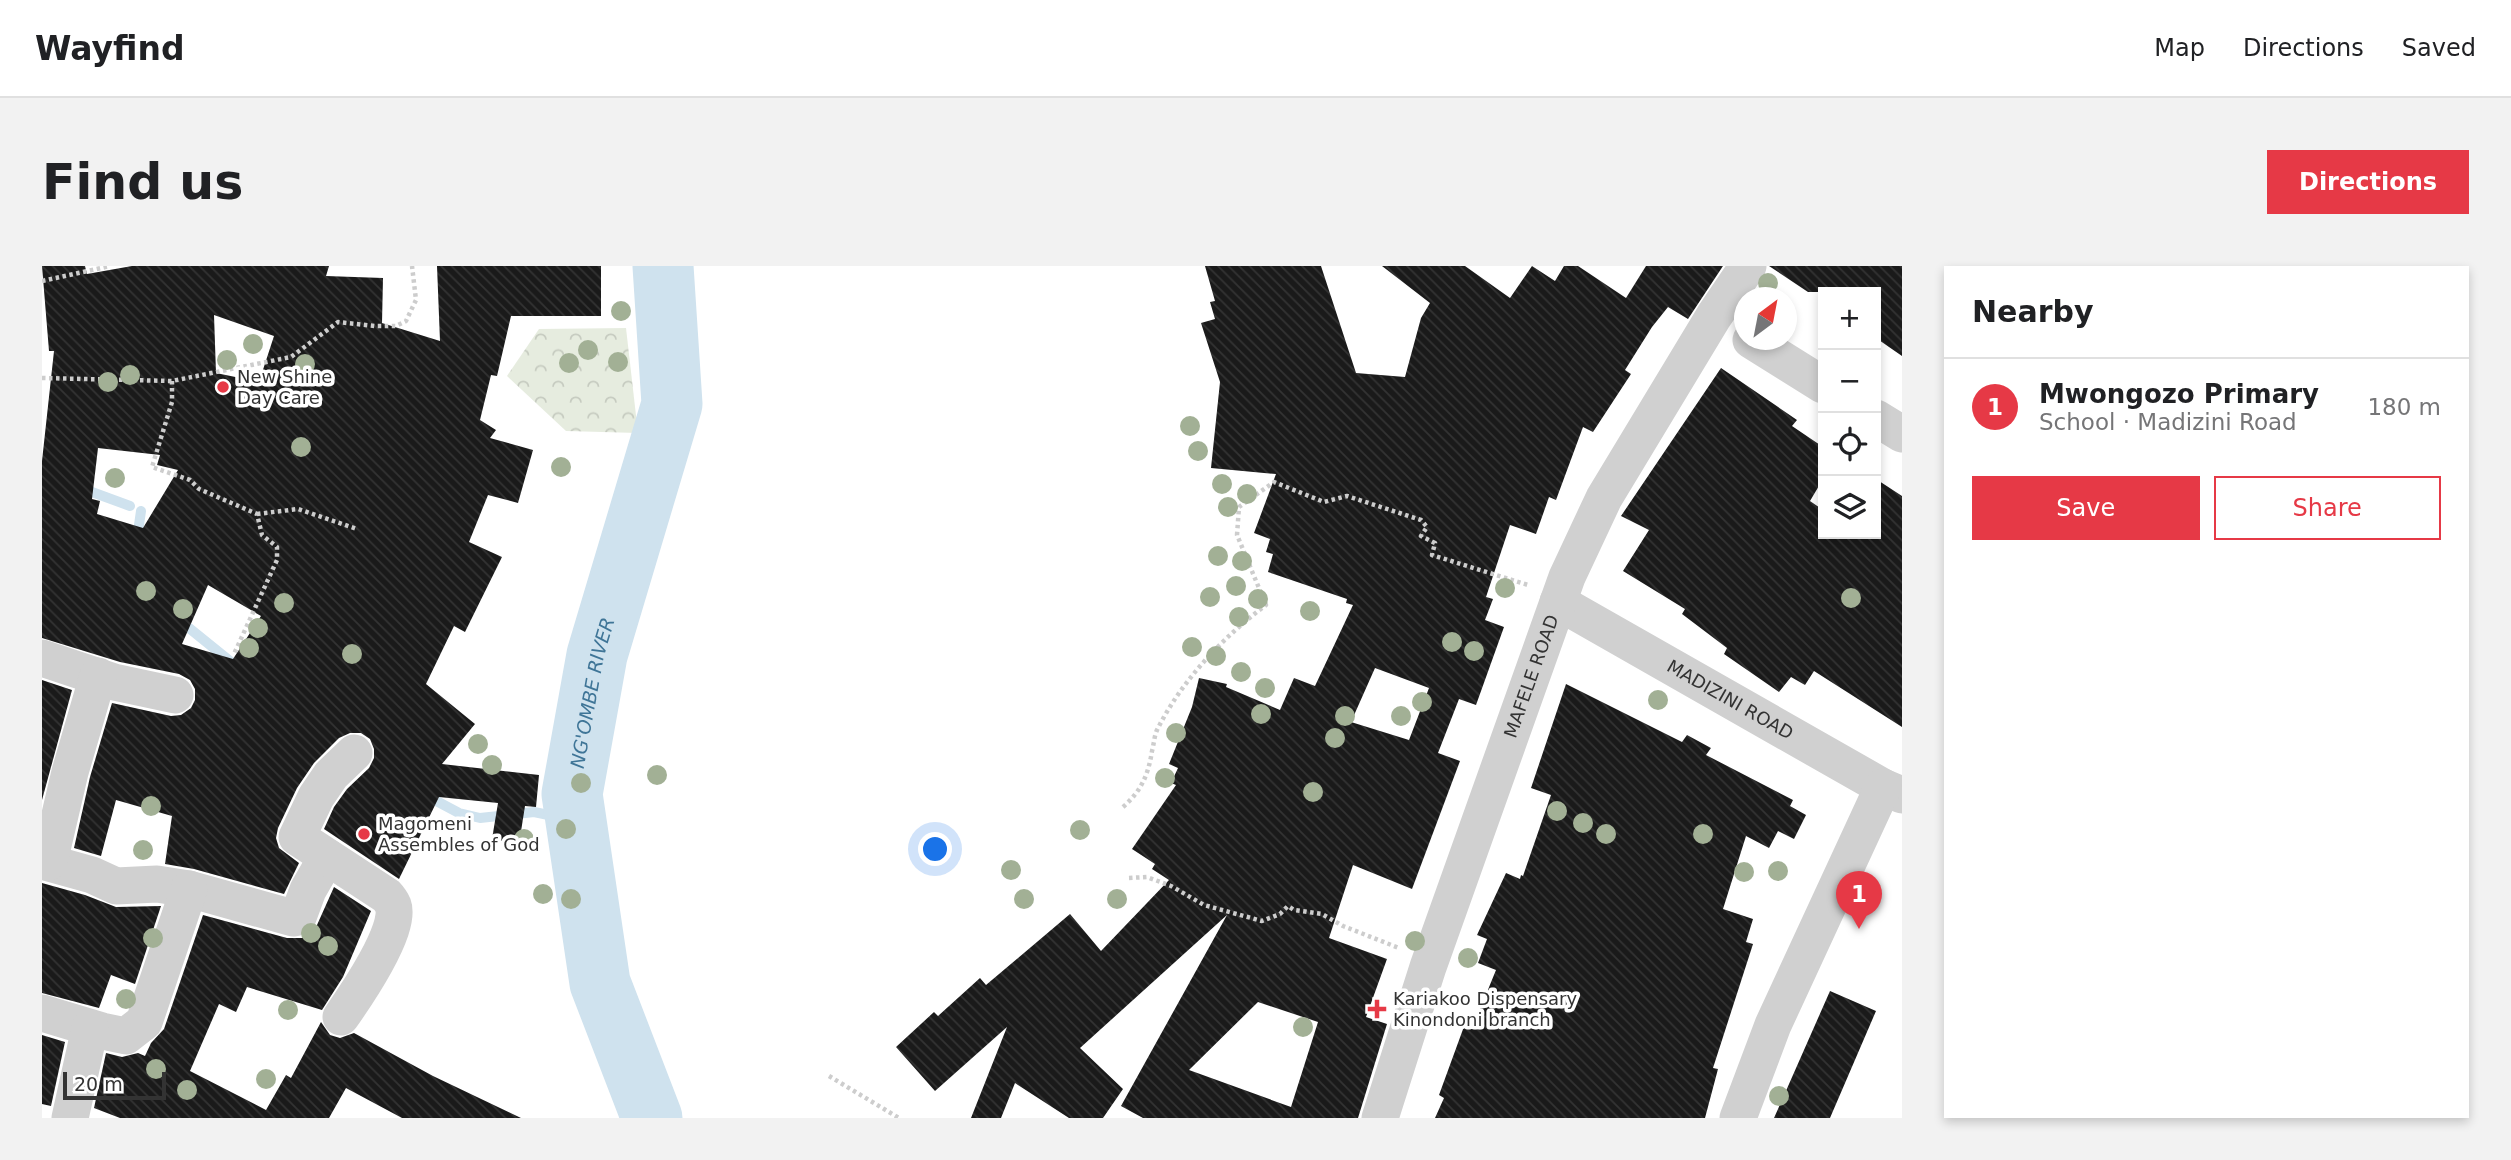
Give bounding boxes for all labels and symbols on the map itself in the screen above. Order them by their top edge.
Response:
north arrow [1734,287,1797,350]
place label: New Shine Day Care [237,366,332,408]
marker: New Shine Day Care [215,379,231,395]
street label: MAFELE ROAD [1500,612,1563,741]
water label: NG'OMBE RIVER [566,615,619,770]
street label: MADIZINI ROAD [1664,655,1797,744]
place label: Magomeni Assembles of God [378,813,540,855]
marker: Magomeni Assembles of God [356,826,372,842]
your location [918,832,952,866]
pin: 1 [1836,871,1882,929]
place label: Kariakoo Dispensary Kinondoni branch [1393,988,1577,1030]
marker: Kariakoo Dispensary Kinondoni branch [1367,999,1387,1019]
scale bar [63,1069,166,1101]

